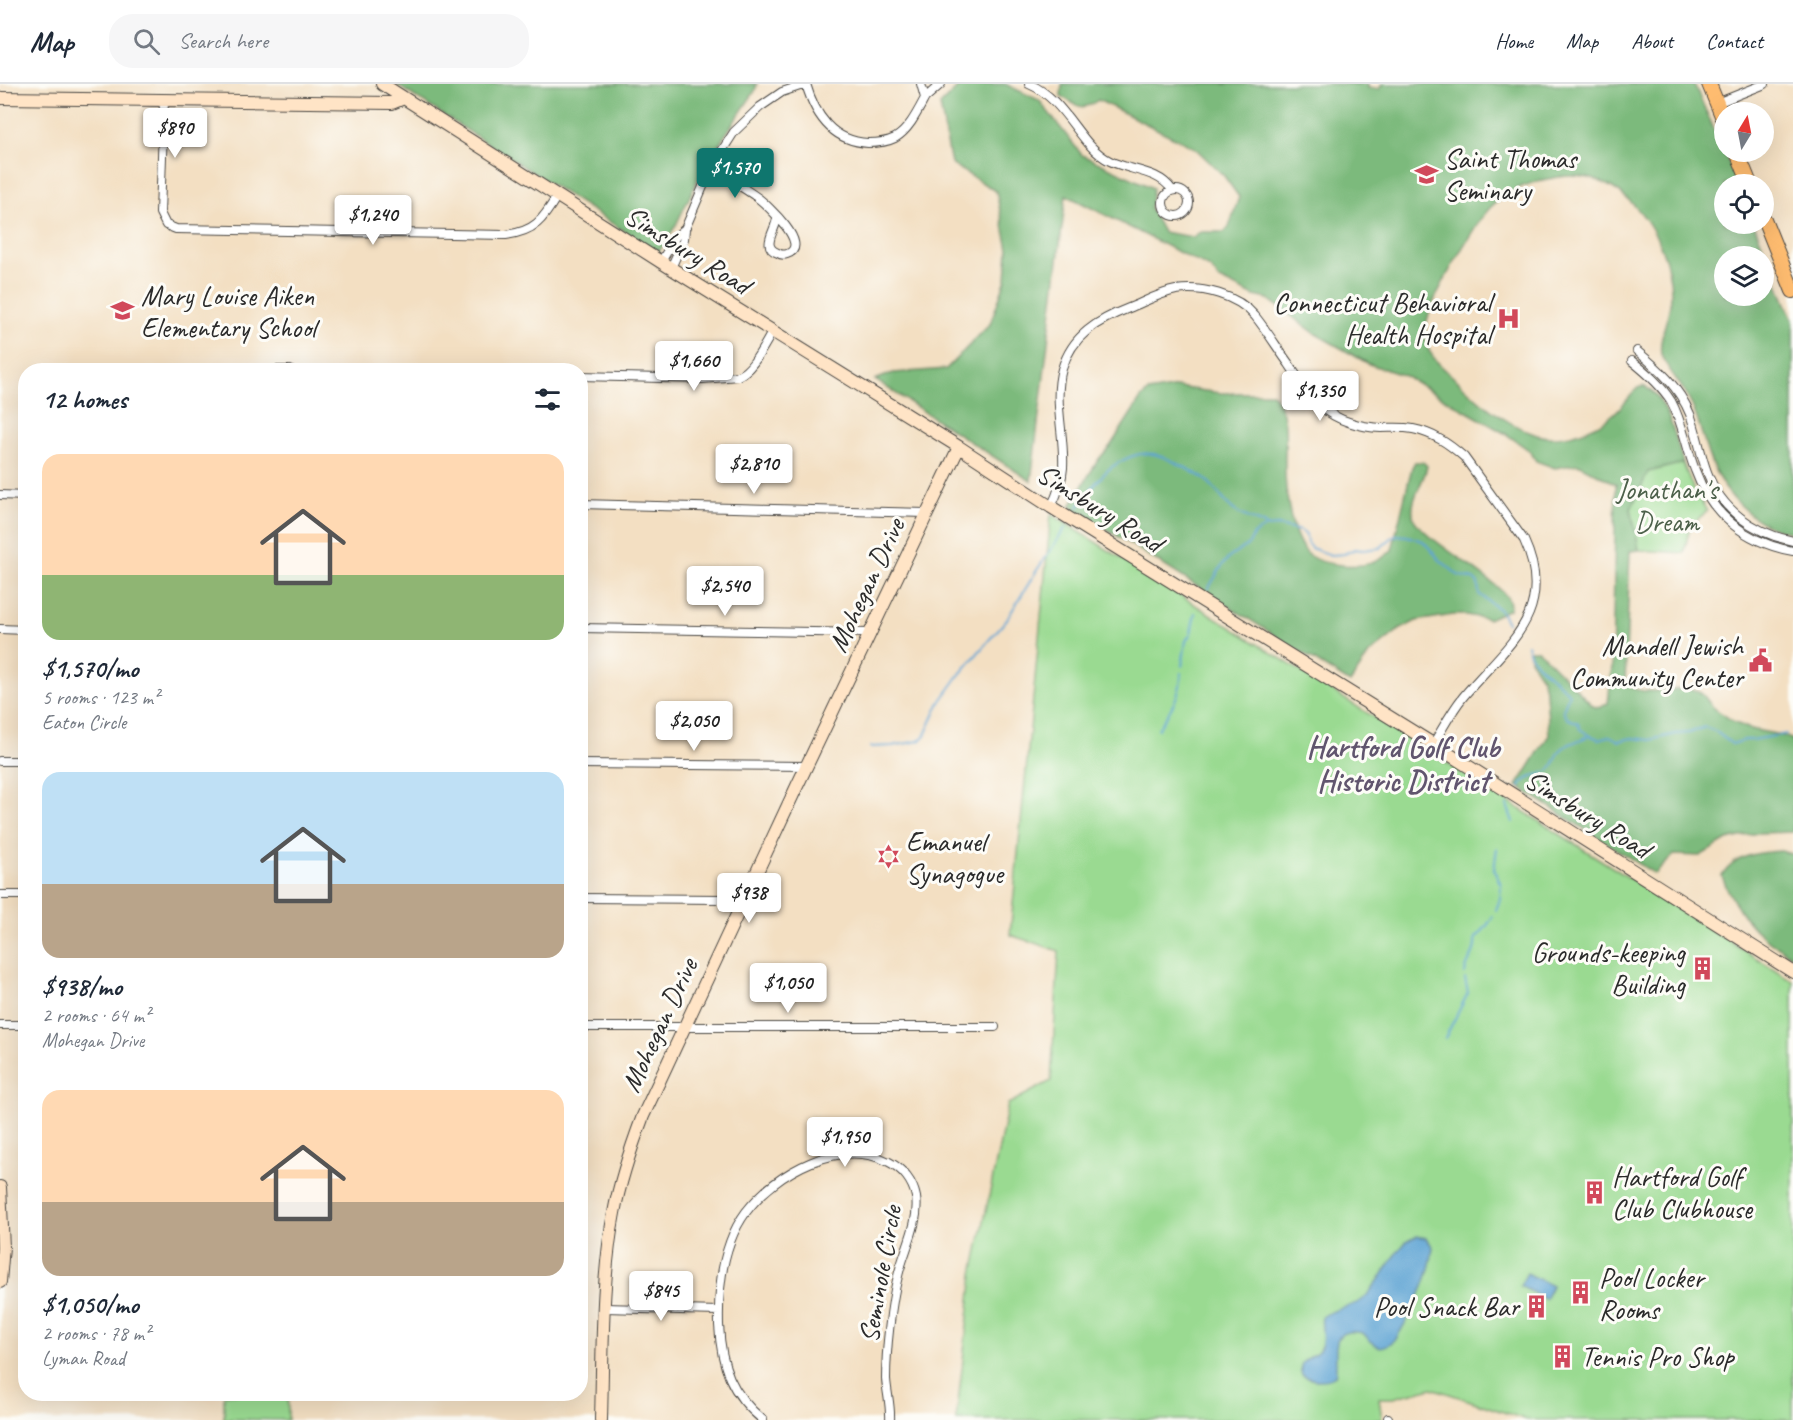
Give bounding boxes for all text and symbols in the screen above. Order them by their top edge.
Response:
search box [109,14,529,68]
text: Map [30,24,73,59]
icon: search [130,25,163,58]
text: Search here [178,27,268,55]
text: Home [1495,28,1533,54]
text: Map [1566,28,1598,54]
text: About [1631,28,1673,54]
text: Contact [1706,28,1763,54]
north arrow [1714,102,1774,162]
map controls [1714,102,1774,306]
pin: $890 [139,108,211,159]
text: $890 [157,115,193,140]
place label: Saint Thomas Seminary [1444,141,1579,208]
pin: $1,570 [686,148,784,199]
text: $1,570 [711,155,759,180]
school or university icon: Saint Thomas Seminary [1413,161,1439,187]
button: locate [1714,174,1774,234]
pin: $1,240 [324,195,422,246]
street label: Simsbury Road [619,198,761,304]
text: $1,240 [349,202,397,227]
button: layers [1714,246,1774,306]
place label: Mary Louise Aiken Elementary School [141,278,321,345]
place label: Connecticut Behavioral Health Hospital [1274,285,1496,352]
school or university icon: Mary Louise Aiken Elementary School [110,298,136,324]
hospital icon: Connecticut Behavioral Health Hospital [1496,305,1522,331]
pin: $1,660 [645,341,743,392]
text: $1,660 [669,348,719,373]
pin: $1,350 [1271,371,1369,422]
text: $1,350 [1296,378,1344,403]
text: 12 homes [42,383,127,416]
icon: filters [531,383,564,416]
pin: $2,810 [705,444,803,495]
text: $2,810 [730,451,778,476]
street label: Simsbury Road [1031,456,1173,562]
park label: Jonathan's Dream [1615,472,1720,539]
icon: home [249,493,357,601]
street label: Mohegan Drive [820,511,913,657]
pin: $2,540 [676,566,774,617]
text: $2,540 [701,573,749,598]
place label: Mandell Jewish Community Center [1570,628,1745,695]
public building icon: Mandell Jewish Community Center [1748,648,1774,674]
text: $1,570/mo [42,652,138,685]
text: 5 rooms · 123 m² [42,685,159,710]
pin: $2,050 [645,701,743,752]
text: $2,050 [670,708,718,733]
text: Eaton Circle [42,710,126,735]
district label: Hartford Golf Club Historic District [1306,728,1502,800]
street label: Simsbury Road [1519,762,1661,868]
icon: home [249,811,357,919]
place label: Emanuel Synagogue [906,824,1005,891]
synagogue icon: Emanuel Synagogue [875,844,901,870]
pin: $938 [713,873,785,924]
text: $938 [731,880,767,905]
place label: Grounds-keeping Building [1532,935,1686,1002]
street label: Mohegan Drive [613,951,706,1097]
building icon: Grounds-keeping Building [1690,955,1716,981]
pin: $1,050 [739,963,837,1014]
text: $938/mo [42,970,122,1003]
text: $1,050 [764,970,812,995]
text: 2 rooms · 64 m² [42,1003,150,1028]
text: Mohegan Drive [42,1028,144,1053]
pin: $1,950 [796,1117,894,1168]
text: $1,950 [821,1124,869,1149]
icon: home [249,1129,357,1237]
place label: Hartford Golf Club Clubhouse [1612,1159,1754,1226]
building icon: Hartford Golf Club Clubhouse [1581,1179,1607,1205]
street label: Seminole Circle [851,1201,910,1345]
place label: Pool Locker Rooms [1599,1260,1706,1327]
pin: $845 [625,1271,697,1322]
text: $845 [643,1278,679,1303]
building icon: Pool Locker Rooms [1568,1280,1594,1306]
text: $1,050/mo [42,1288,139,1321]
place label: Pool Snack Bar [1374,1289,1521,1324]
building icon: Pool Snack Bar [1524,1293,1550,1319]
text: 2 rooms · 78 m² [42,1321,150,1346]
place label: Tennis Pro Shop [1581,1339,1736,1374]
building icon: Tennis Pro Shop [1550,1343,1576,1369]
text: Lyman Road [42,1346,125,1371]

